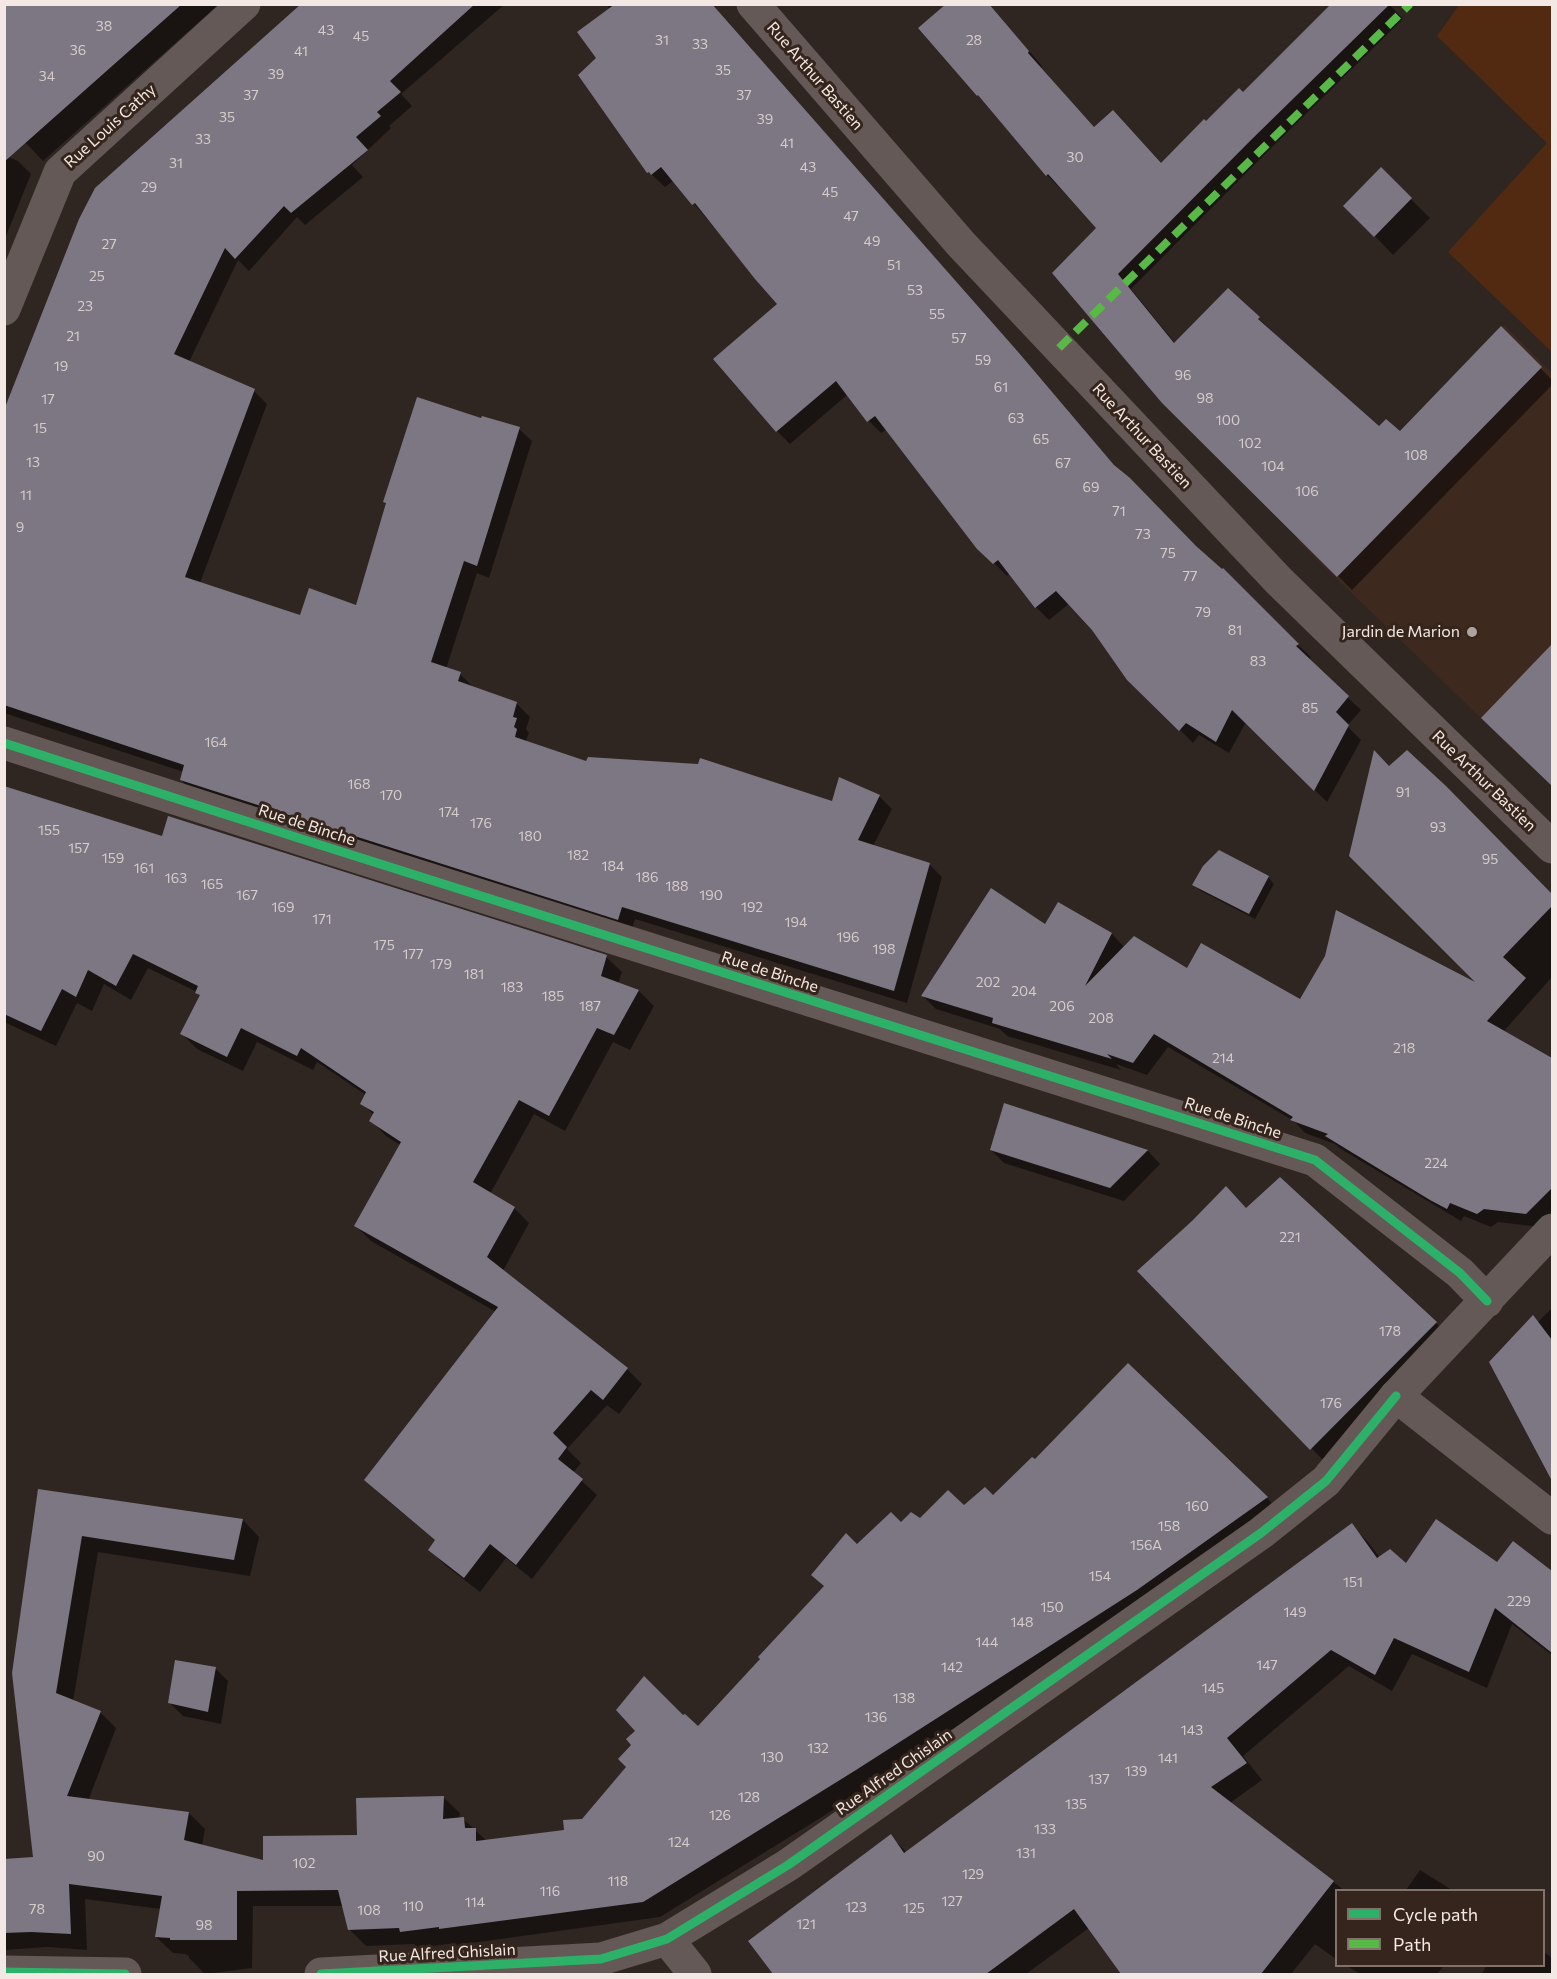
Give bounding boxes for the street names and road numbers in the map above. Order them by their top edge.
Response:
street label: Rue Arthur Bastien [763,18,867,134]
street label: Rue Louis Cathy [60,80,160,172]
street label: Rue Arthur Bastien [1088,379,1196,493]
street label: Rue Arthur Bastien [1428,727,1540,835]
street label: Rue de Binche [256,800,358,850]
street label: Rue de Binche [719,947,821,997]
street label: Rue de Binche [1182,1093,1284,1143]
street label: Rue Alfred Ghislain [832,1725,956,1819]
street label: Rue Alfred Ghislain [378,1940,516,1966]

